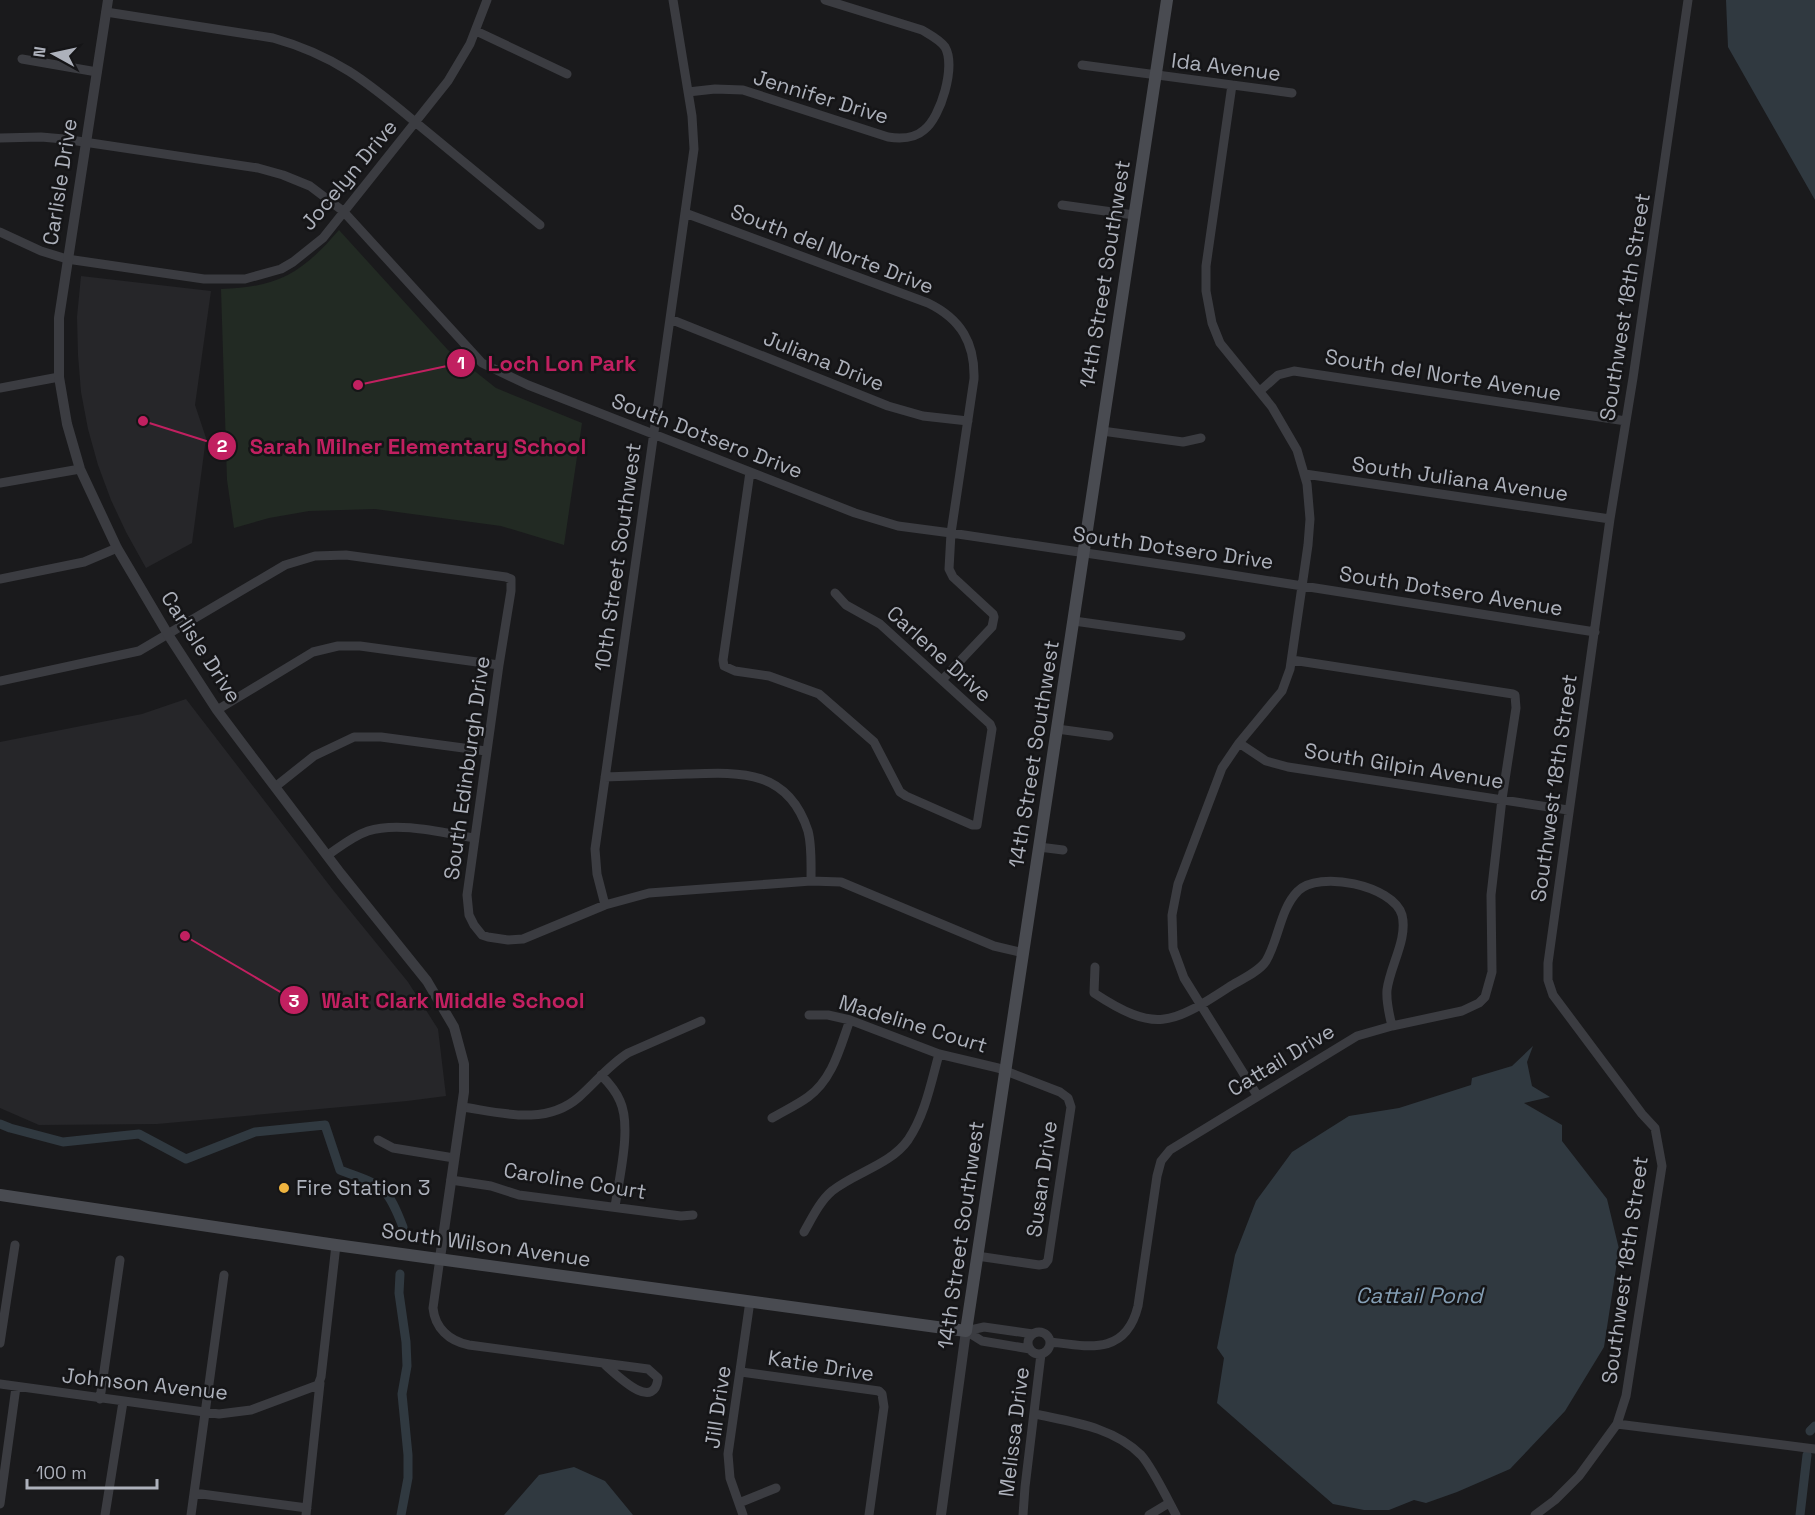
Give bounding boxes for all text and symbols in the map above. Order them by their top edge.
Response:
north arrow [24,24,84,84]
text: N [28,45,51,59]
street label: Ida Avenue [1170,46,1282,87]
street label: Jennifer Drive [750,63,892,130]
street label: Jocelyn Drive [294,114,403,236]
street label: Carlisle Drive [36,117,83,247]
street label: 14th Street Southwest [1073,158,1136,390]
street label: Southwest 18th Street [1593,191,1656,423]
street label: South del Norte Drive [727,197,938,300]
street label: Juliana Drive [760,324,888,397]
street label: South del Norte Avenue [1323,342,1563,407]
callout: Loch Lon Park [446,343,649,383]
text: Loch Lon Park [488,349,637,377]
text: 1 [457,351,465,374]
street label: South Dotsero Drive [608,387,807,484]
callout: Sarah Milner Elementary School [207,426,598,466]
text: Sarah Milner Elementary School [250,432,586,460]
text: 2 [217,434,228,457]
street label: 10th Street Southwest [588,441,647,673]
street label: South Juliana Avenue [1350,450,1570,507]
street label: South Dotsero Drive [1071,520,1275,575]
street label: South Dotsero Avenue [1337,559,1565,622]
street label: Carlisle Drive [155,586,248,708]
street label: Carlene Drive [881,599,997,708]
street label: 14th Street Southwest [1002,638,1065,870]
street label: South Edinburgh Drive [437,654,496,882]
street label: Southwest 18th Street [1524,672,1583,904]
street label: South Gilpin Avenue [1302,736,1506,795]
callout: Walt Clark Middle School [279,980,596,1020]
text: Walt Clark Middle School [321,986,585,1014]
street label: Madeline Court [836,988,991,1059]
text: 3 [289,989,300,1012]
street label: Cattail Drive [1222,1017,1339,1102]
street label: 14th Street Southwest [931,1119,990,1351]
street label: Susan Drive [1020,1119,1063,1239]
street label: Southwest 18th Street [1595,1154,1654,1386]
street label: Caroline Court [502,1156,648,1205]
place label: Fire Station 3 [296,1174,430,1201]
marker: Fire Station 3 [277,1181,291,1195]
street label: South Wilson Avenue [380,1216,593,1273]
water label: Cattail Pond [1355,1281,1485,1309]
street label: Katie Drive [766,1344,876,1387]
street label: Johnson Avenue [61,1361,229,1406]
street label: Jill Drive [698,1364,737,1450]
street label: Melissa Drive [992,1365,1035,1498]
scale bar [27,1452,158,1490]
text: 100 m [36,1461,87,1484]

